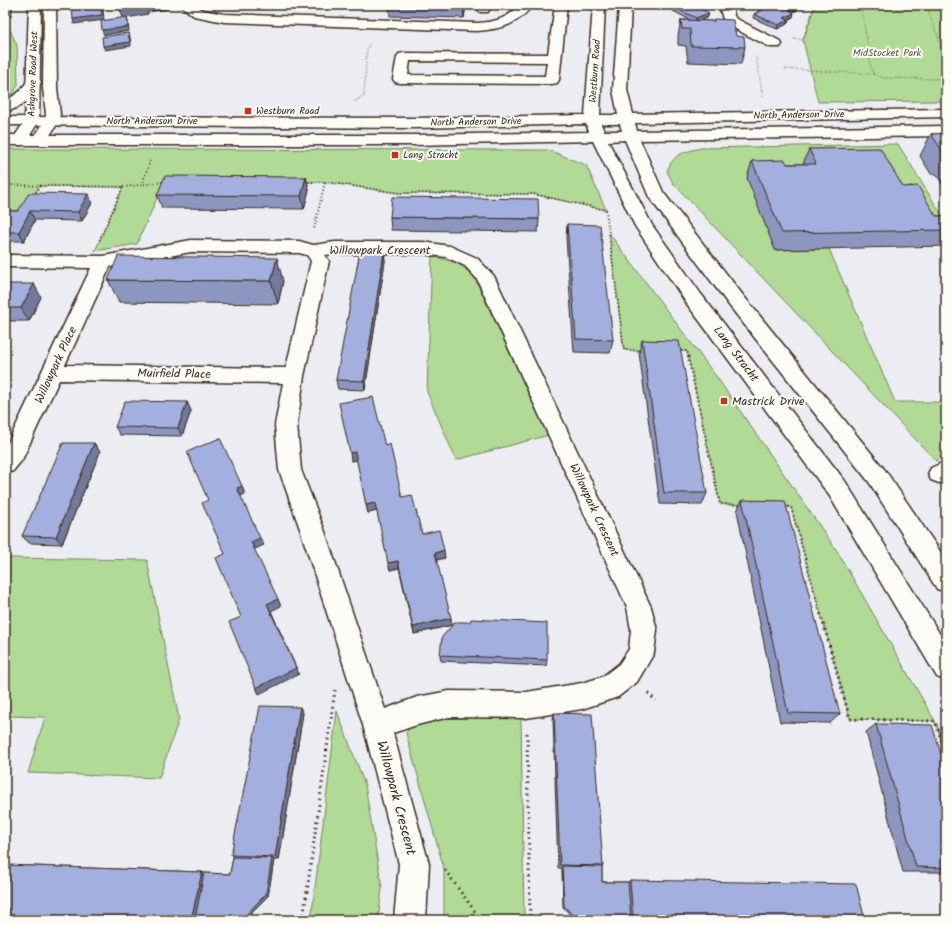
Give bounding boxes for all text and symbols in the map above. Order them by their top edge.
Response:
street label: Ashgrove Road West [24,31,42,117]
street label: Westburn Road [585,38,605,103]
park label: MidStocket Park [853,45,922,61]
place label: Westburn Road [256,103,320,119]
marker: Westburn Road [243,106,253,116]
street label: North Anderson Drive [753,106,845,124]
street label: North Anderson Drive [106,113,198,129]
street label: North Anderson Drive [430,113,522,131]
place label: Lang Stracht [403,147,458,163]
marker: Lang Stracht [390,150,400,160]
street label: Willowpark Crescent [330,241,431,260]
street label: Lang Stracht [709,322,764,386]
street label: Willowpark Place [30,323,82,407]
street label: Muirfield Place [137,364,211,384]
place label: Mastrick Drive [732,392,805,411]
marker: Mastrick Drive [719,396,729,406]
street label: Willowpark Crescent [564,460,624,560]
street label: Willowpark Crescent [370,738,422,858]

